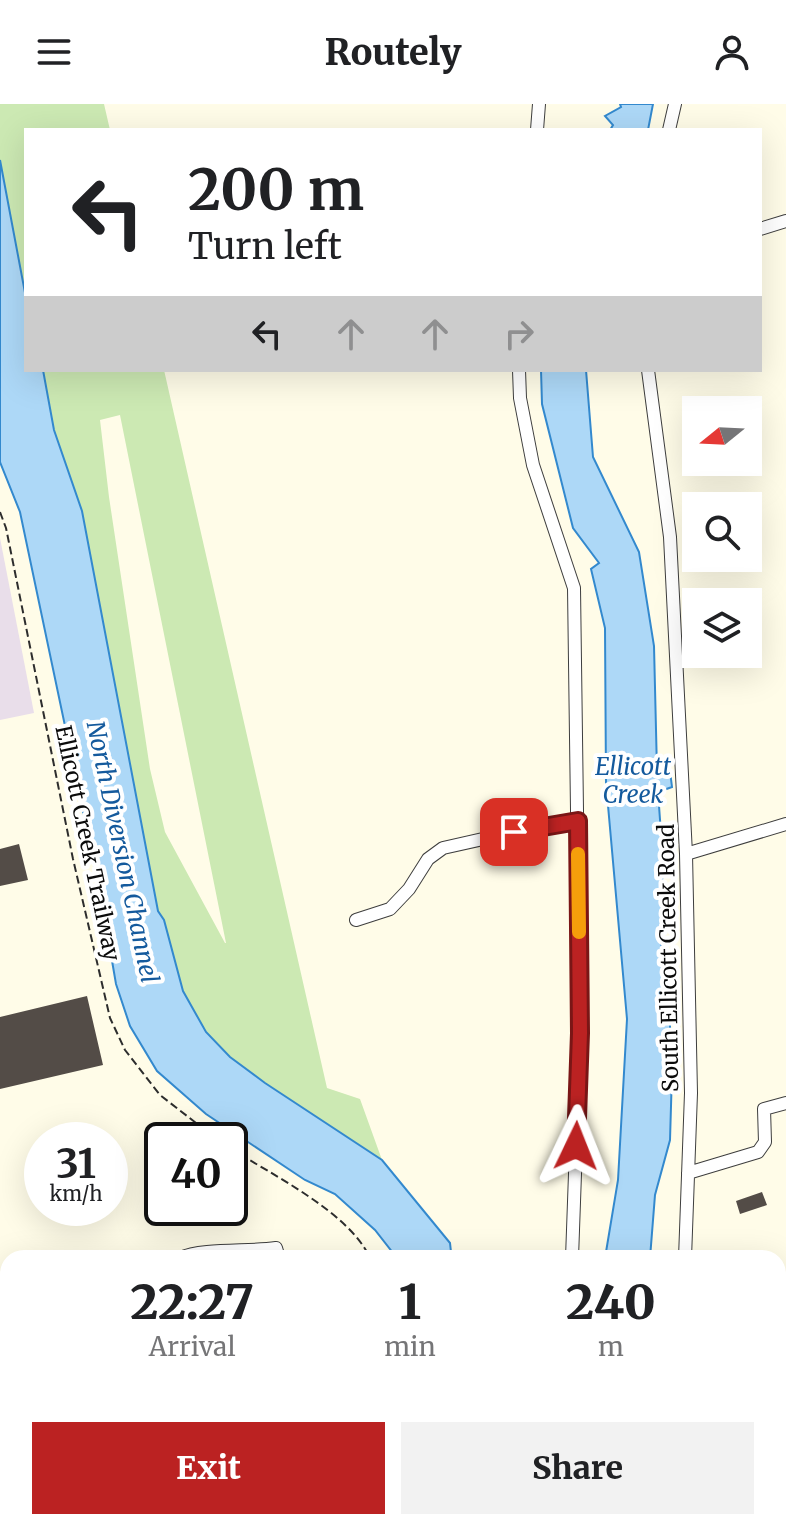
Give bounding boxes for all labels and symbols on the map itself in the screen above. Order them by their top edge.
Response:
north arrow [682,396,762,476]
water label: North Diversion Channel [80,718,165,986]
street label: Ellicott Creek Trailway [49,723,127,964]
water label: Ellicott Creek [595,751,672,810]
pin [480,798,548,866]
street label: South Ellicott Creek Road [652,824,684,1092]
position arrow [534,1104,618,1188]
speed limit sign: 40 [144,1122,248,1226]

